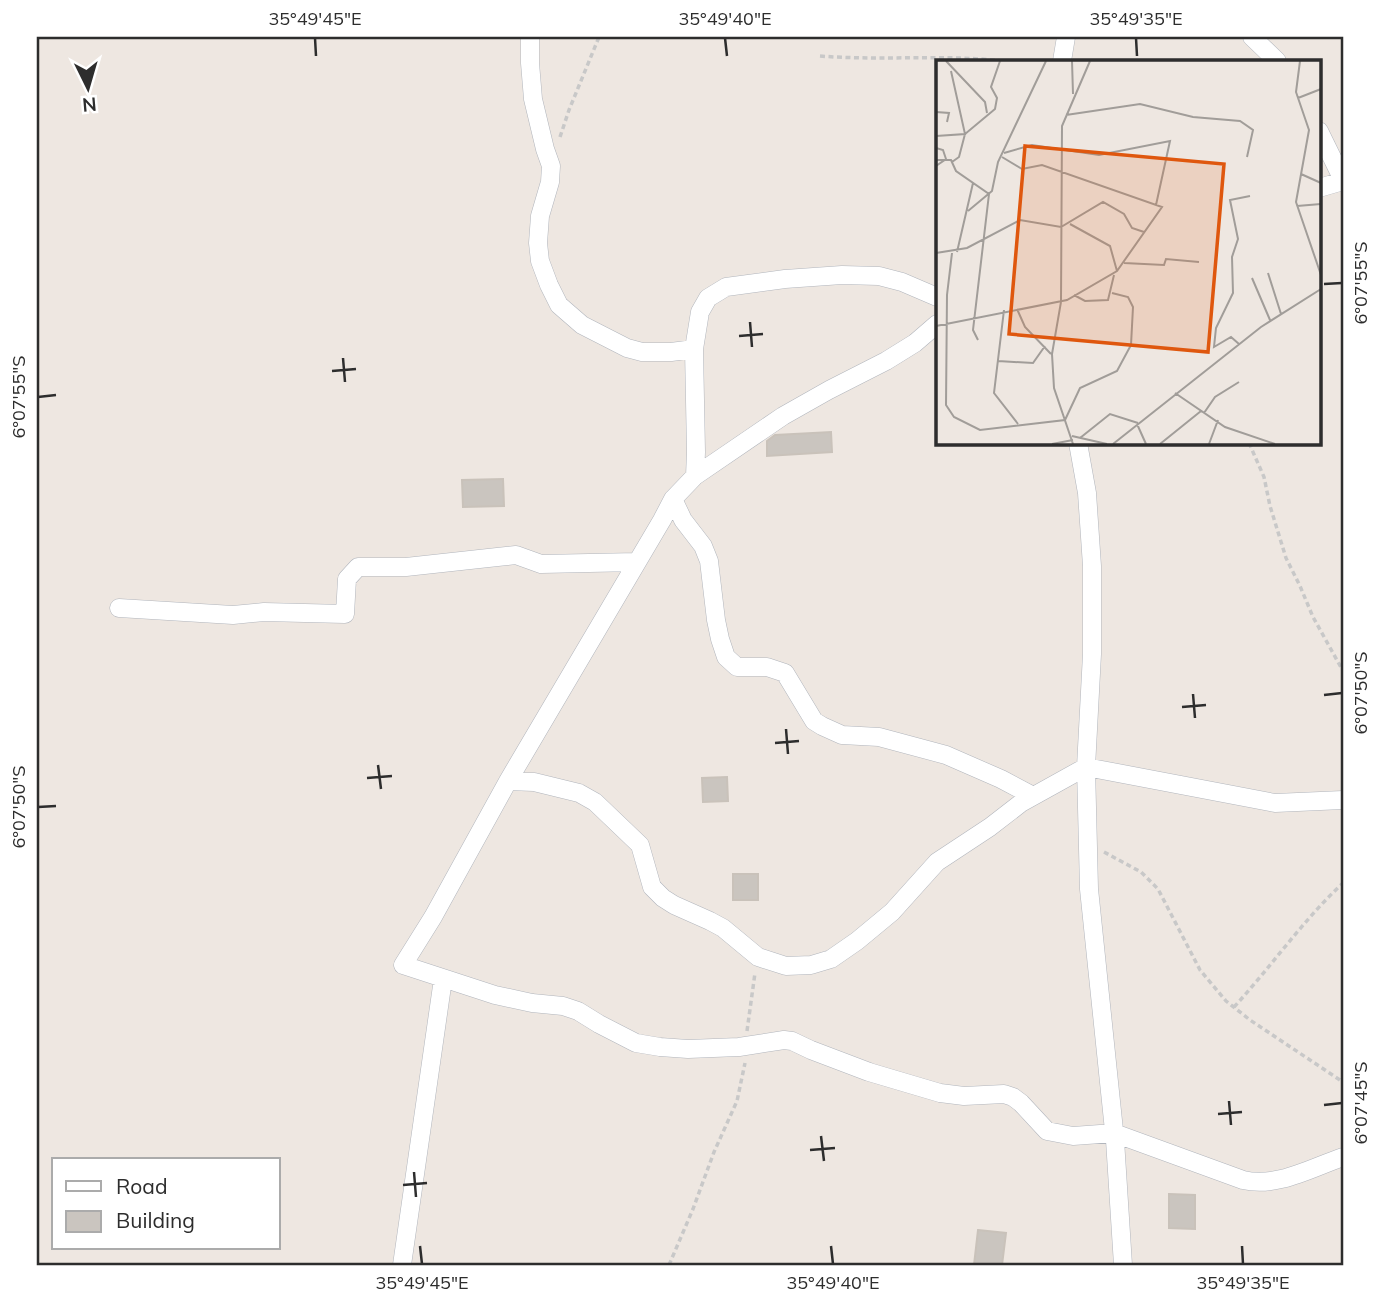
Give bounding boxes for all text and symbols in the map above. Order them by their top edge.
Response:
text: 35°49'45"E [268,7,362,30]
text: 35°49'40"E [678,7,772,30]
text: 35°49'35"E [1089,7,1183,30]
north arrow [52,52,122,122]
inset map [936,60,1320,444]
text: N [81,92,98,118]
text: 6°07'55"S [1349,242,1372,324]
text: 6°07'55"S [7,356,30,438]
text: 6°07'50"S [1349,652,1372,734]
text: 6°07'50"S [7,766,30,848]
text: 6°07'45"S [1349,1062,1372,1144]
legend [52,1158,280,1250]
text: Road [116,1173,167,1199]
text: Building [116,1207,195,1233]
text: 35°49'45"E [375,1271,469,1294]
text: 35°49'40"E [786,1271,880,1294]
text: 35°49'35"E [1196,1271,1290,1294]

